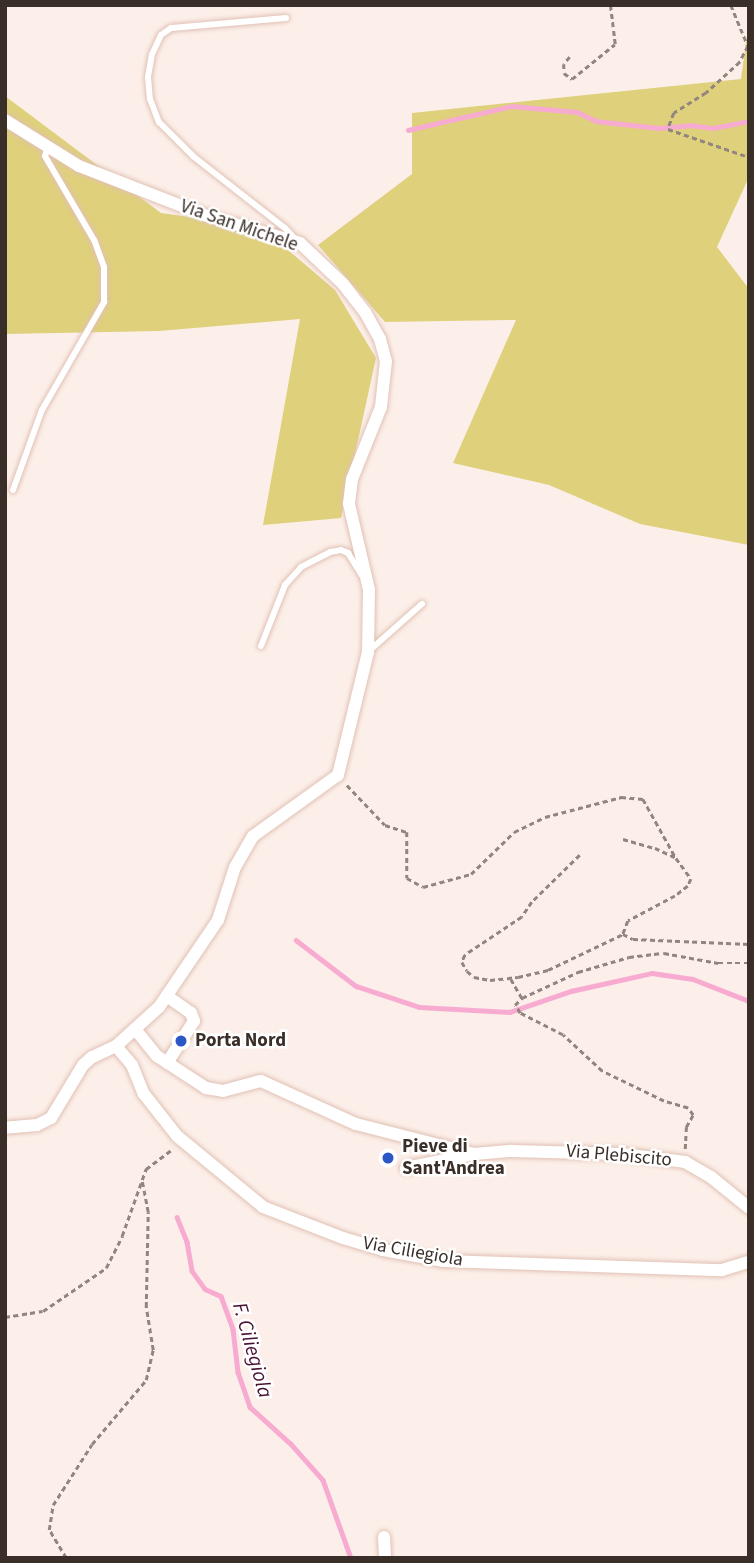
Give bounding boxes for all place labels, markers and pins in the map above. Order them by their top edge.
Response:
place label: Porta Nord [195,1030,286,1052]
marker: Porta Nord [173,1033,189,1049]
place label: Pieve di Sant'Andrea [402,1136,505,1180]
marker: Pieve di Sant'Andrea [380,1150,396,1166]

